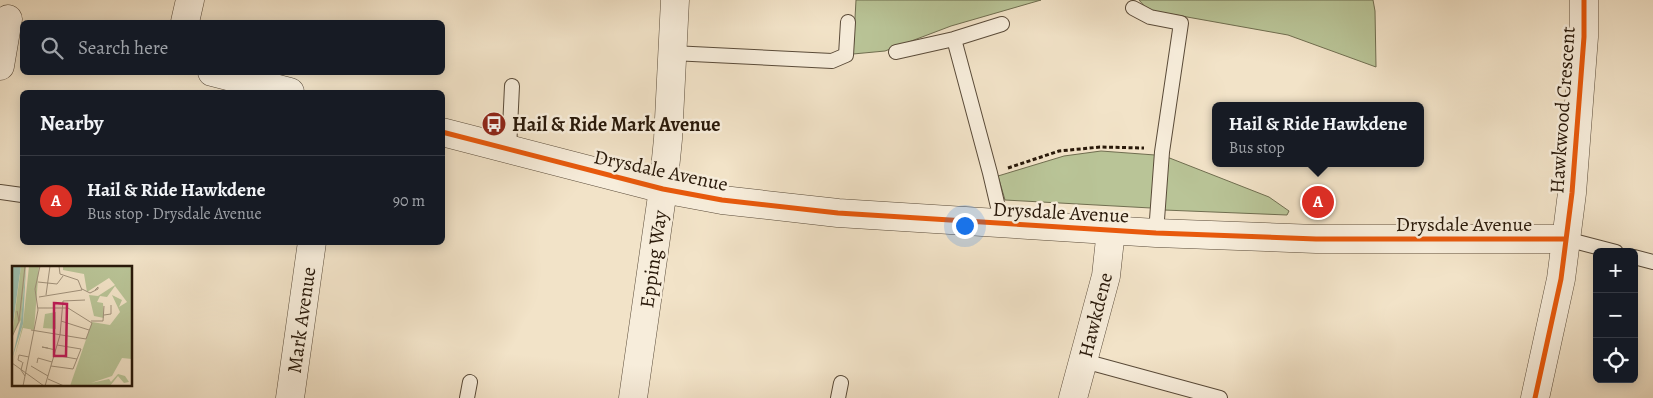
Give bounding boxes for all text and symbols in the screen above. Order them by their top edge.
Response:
search box [20,20,445,75]
street label: Hawkwood Crescent [1543,25,1582,194]
icon: search [38,34,66,62]
text: Search here [78,35,168,61]
popup [1212,102,1424,167]
text: Nearby [40,109,103,137]
bus stop icon: Hail & Ride Mark Avenue [481,111,507,137]
place label: Hail & Ride Mark Avenue [512,111,721,138]
text: Hail & Ride Hawkdene [1229,111,1407,137]
text: Bus stop [1229,137,1285,159]
street label: Drysdale Avenue [591,143,730,198]
text: Hail & Ride Hawkdene [87,177,266,203]
pin: A [1302,183,1334,221]
text: A [51,190,61,212]
text: 90 m [393,190,425,212]
street label: Drysdale Avenue [992,195,1130,230]
text: Bus stop · Drysdale Avenue [87,203,262,225]
street label: Epping Way [633,207,674,310]
street label: Drysdale Avenue [1396,211,1532,238]
your location [952,213,978,239]
map controls [1593,248,1638,383]
button: + [1593,248,1638,293]
street label: Mark Avenue [281,265,322,375]
inset map [12,266,132,386]
street label: Hawkdene [1072,270,1119,361]
button: − [1593,293,1638,338]
button: locate [1593,338,1638,383]

